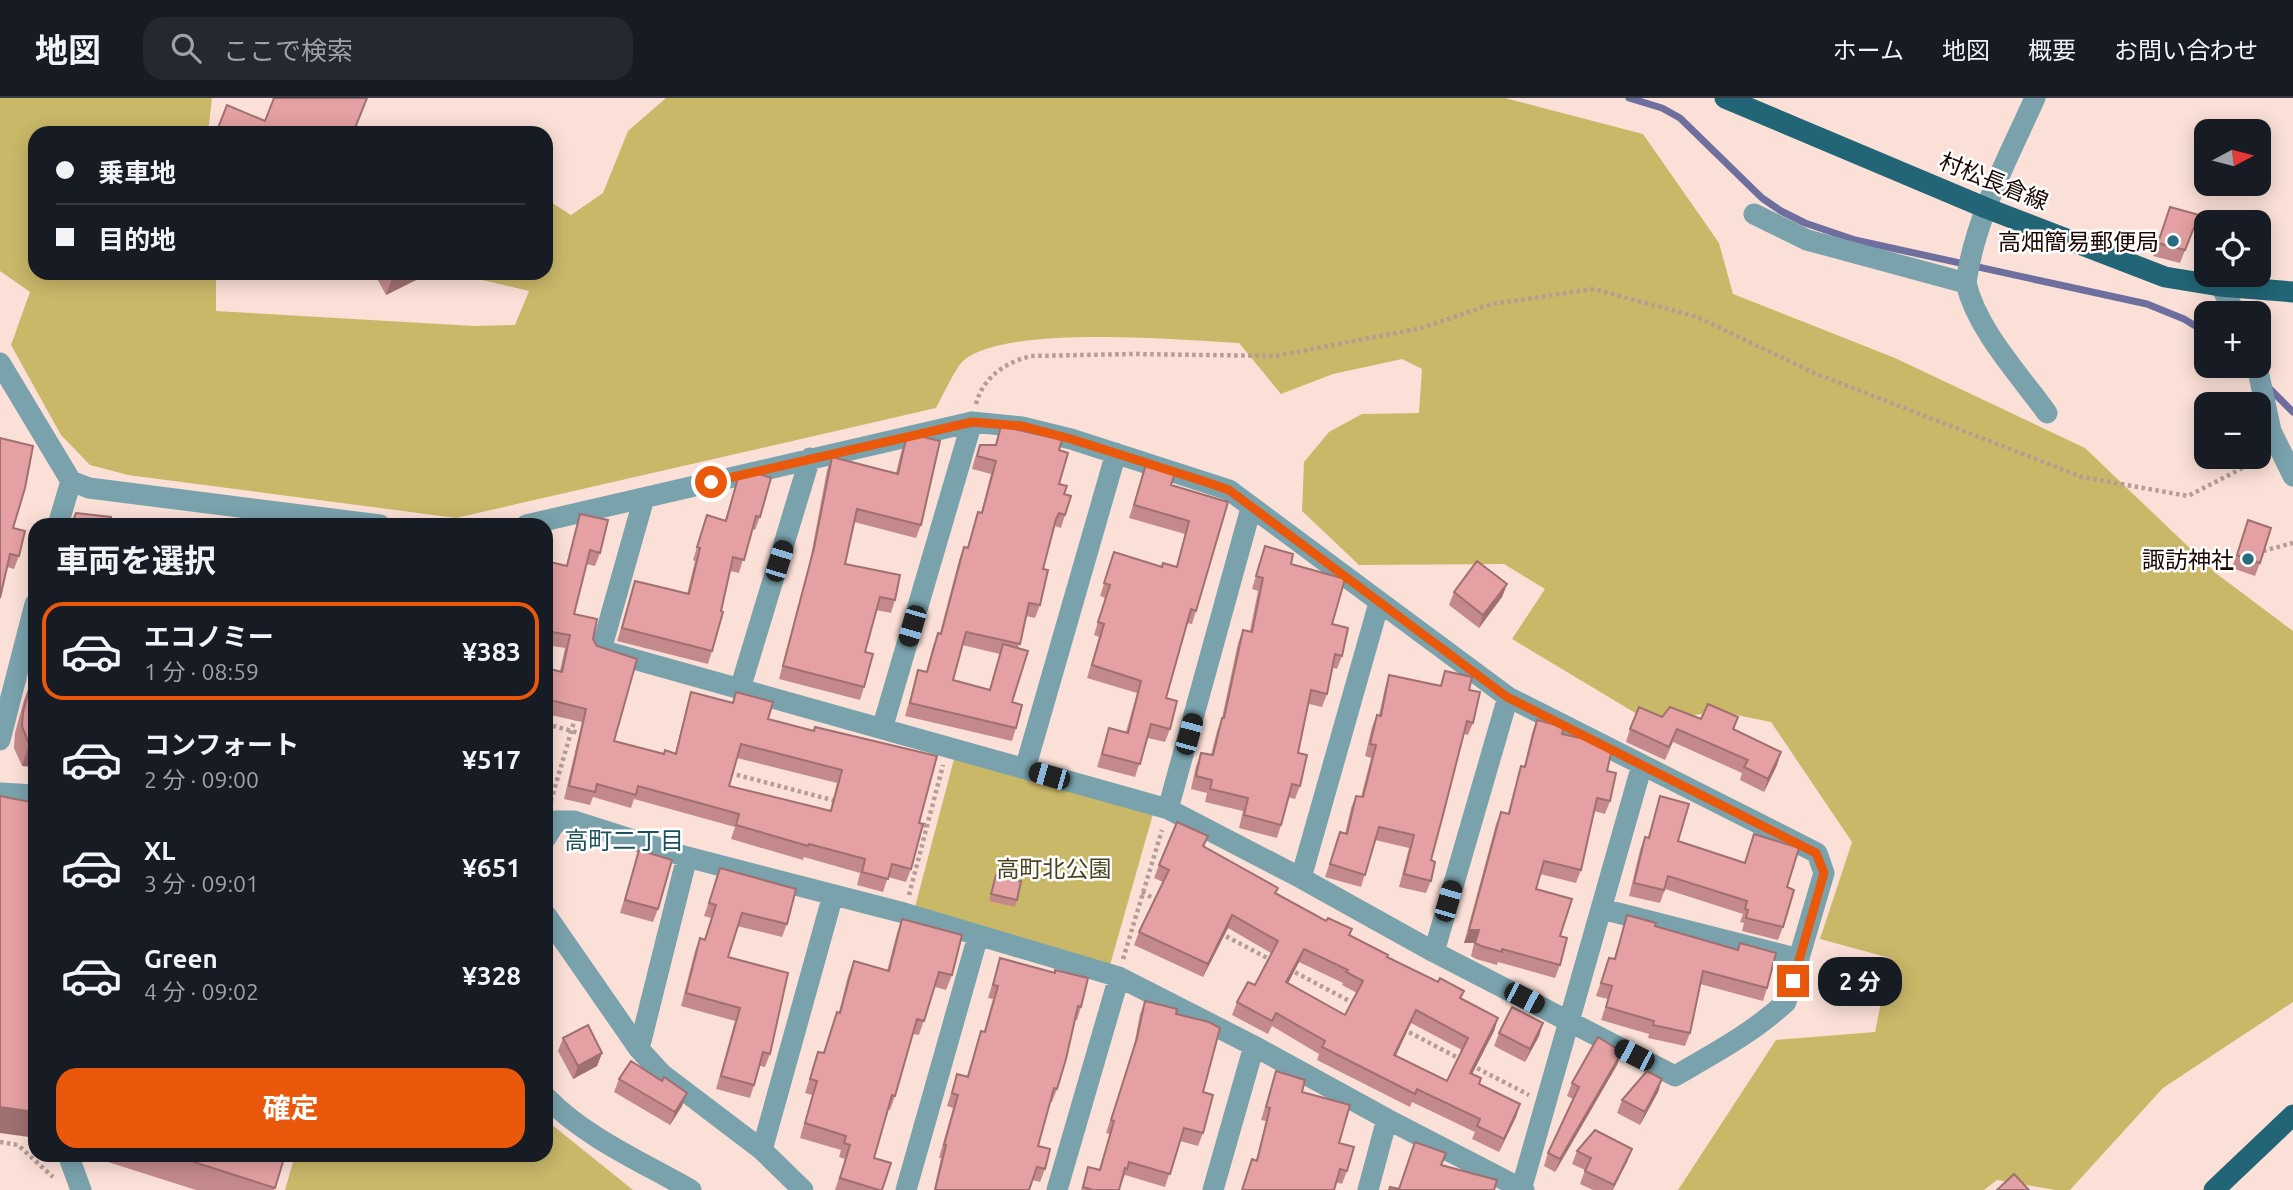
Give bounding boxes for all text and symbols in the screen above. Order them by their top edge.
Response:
search box [143,17,633,80]
icon: search [167,29,205,67]
text: 地図 [35,31,101,68]
text: ここで検索 [223,36,353,65]
text: ホーム [1833,37,1904,64]
text: 地図 [1942,37,1990,64]
text: 概要 [2028,37,2076,64]
text: お問い合わせ [2114,37,2258,64]
north arrow [2194,119,2272,196]
map controls [2194,119,2271,469]
street label: 村松長倉線 [1936,148,2052,214]
text: 乗車地 [98,158,176,187]
button: locate [2194,210,2271,287]
text: 目的地 [98,225,176,254]
place label: 高畑簡易郵便局 [1998,229,2159,254]
marker: 高畑簡易郵便局 [2165,233,2181,249]
button: + [2194,301,2271,378]
button: − [2194,392,2271,469]
route start [695,466,727,498]
car [763,538,796,584]
text: 車両を選択 [56,542,216,578]
place label: 諏訪神社 [2142,547,2234,572]
marker: 諏訪神社 [2240,551,2256,567]
car [897,603,928,649]
icon: car [60,620,123,683]
text: エコノミー [144,622,274,651]
text: ¥383 [462,637,521,666]
text: 1 分 · 08:59 [144,659,259,684]
car [1174,711,1205,757]
icon: car [60,728,123,791]
text: コンフォート [144,730,299,759]
text: ¥517 [462,745,521,774]
car [1026,760,1073,792]
text: 2 分 · 09:00 [144,767,259,792]
district label: 高町二丁目 [564,827,684,854]
icon: car [60,836,123,899]
text: XL [144,836,175,865]
text: ¥651 [462,853,521,882]
park label: 高町北公園 [997,856,1112,881]
text: 3 分 · 09:01 [144,871,259,896]
car [1433,878,1464,924]
icon: car [60,944,123,1007]
text: Green [144,944,218,973]
callout: 2 分 [1818,956,1902,1006]
text: ¥328 [462,961,521,990]
route end [1777,965,1809,997]
text: 2 分 [1839,969,1881,994]
text: 4 分 · 09:02 [144,979,259,1004]
car [1501,979,1548,1017]
car [1611,1036,1658,1074]
button: 確定 [56,1068,525,1148]

